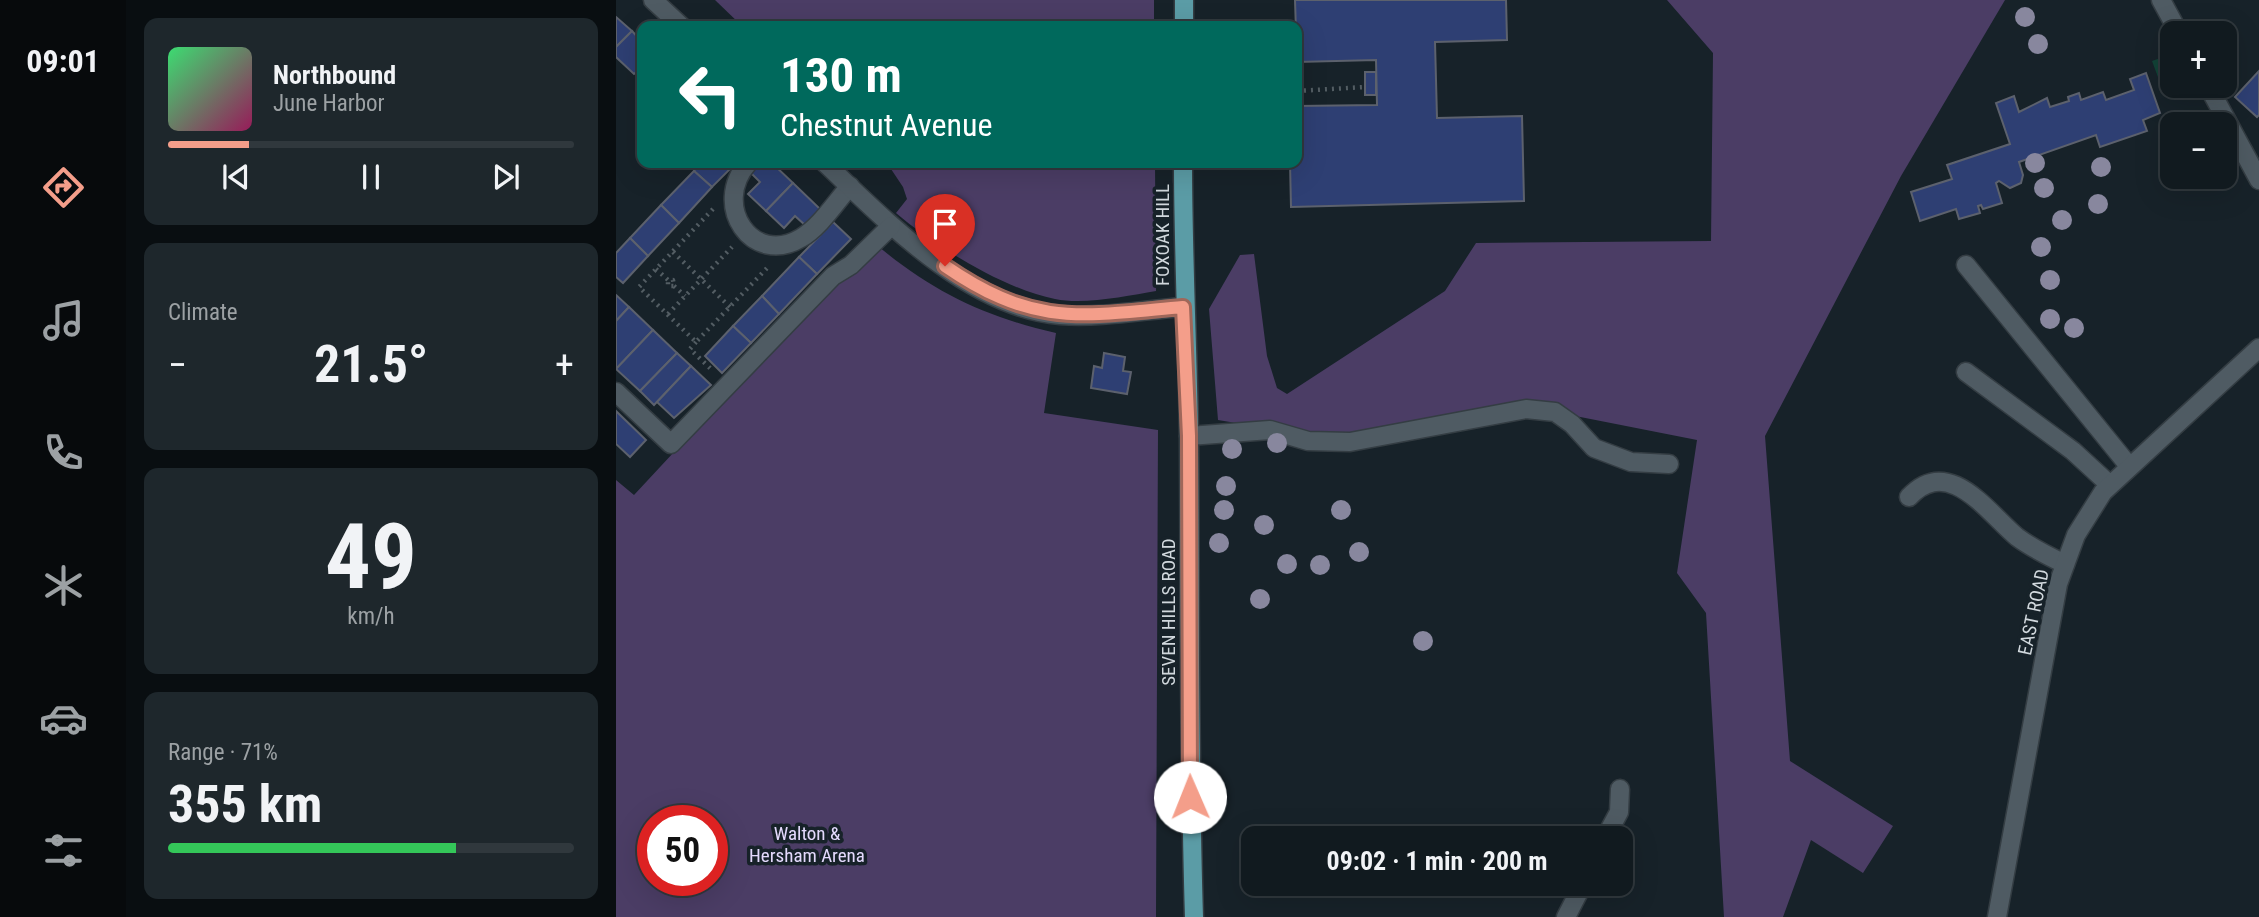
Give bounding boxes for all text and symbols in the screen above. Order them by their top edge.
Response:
map controls [2160,21,2237,189]
button: + [2160,21,2237,98]
text: 09:01 [26,42,100,80]
text: 130 m [780,47,902,104]
icon: left [665,49,756,140]
text: Northbound [273,60,396,90]
text: June Harbor [273,90,385,117]
text: Chestnut Avenue [780,106,993,144]
button: − [2160,112,2237,189]
icon: previous [217,158,255,196]
icon: pause [352,158,390,196]
icon: next [487,158,525,196]
icon: directions [39,163,88,212]
street label: FOXOAK HILL [1151,184,1174,286]
pin [915,194,975,266]
icon: arrive [926,205,964,243]
icon: music [39,296,88,345]
text: Climate [168,299,238,326]
text: 21.5° [314,334,428,395]
text: − [168,343,187,387]
text: + [555,343,574,387]
icon: phone [39,428,88,477]
text: 49 [325,504,417,610]
street label: SEVEN HILLS ROAD [1157,538,1180,686]
icon: climate [39,561,88,610]
street label: EAST ROAD [2013,567,2054,657]
text: km/h [347,603,395,630]
icon: car [39,694,88,743]
text: Range · 71% [168,739,278,766]
position arrow [1153,760,1227,834]
text: 355 km [168,774,322,835]
speed limit sign: 50 [637,805,728,896]
park label: Walton & Hersham Arena [749,822,865,867]
icon: filters [39,826,88,875]
text: 09:02 · 1 min · 200 m [1327,846,1547,876]

